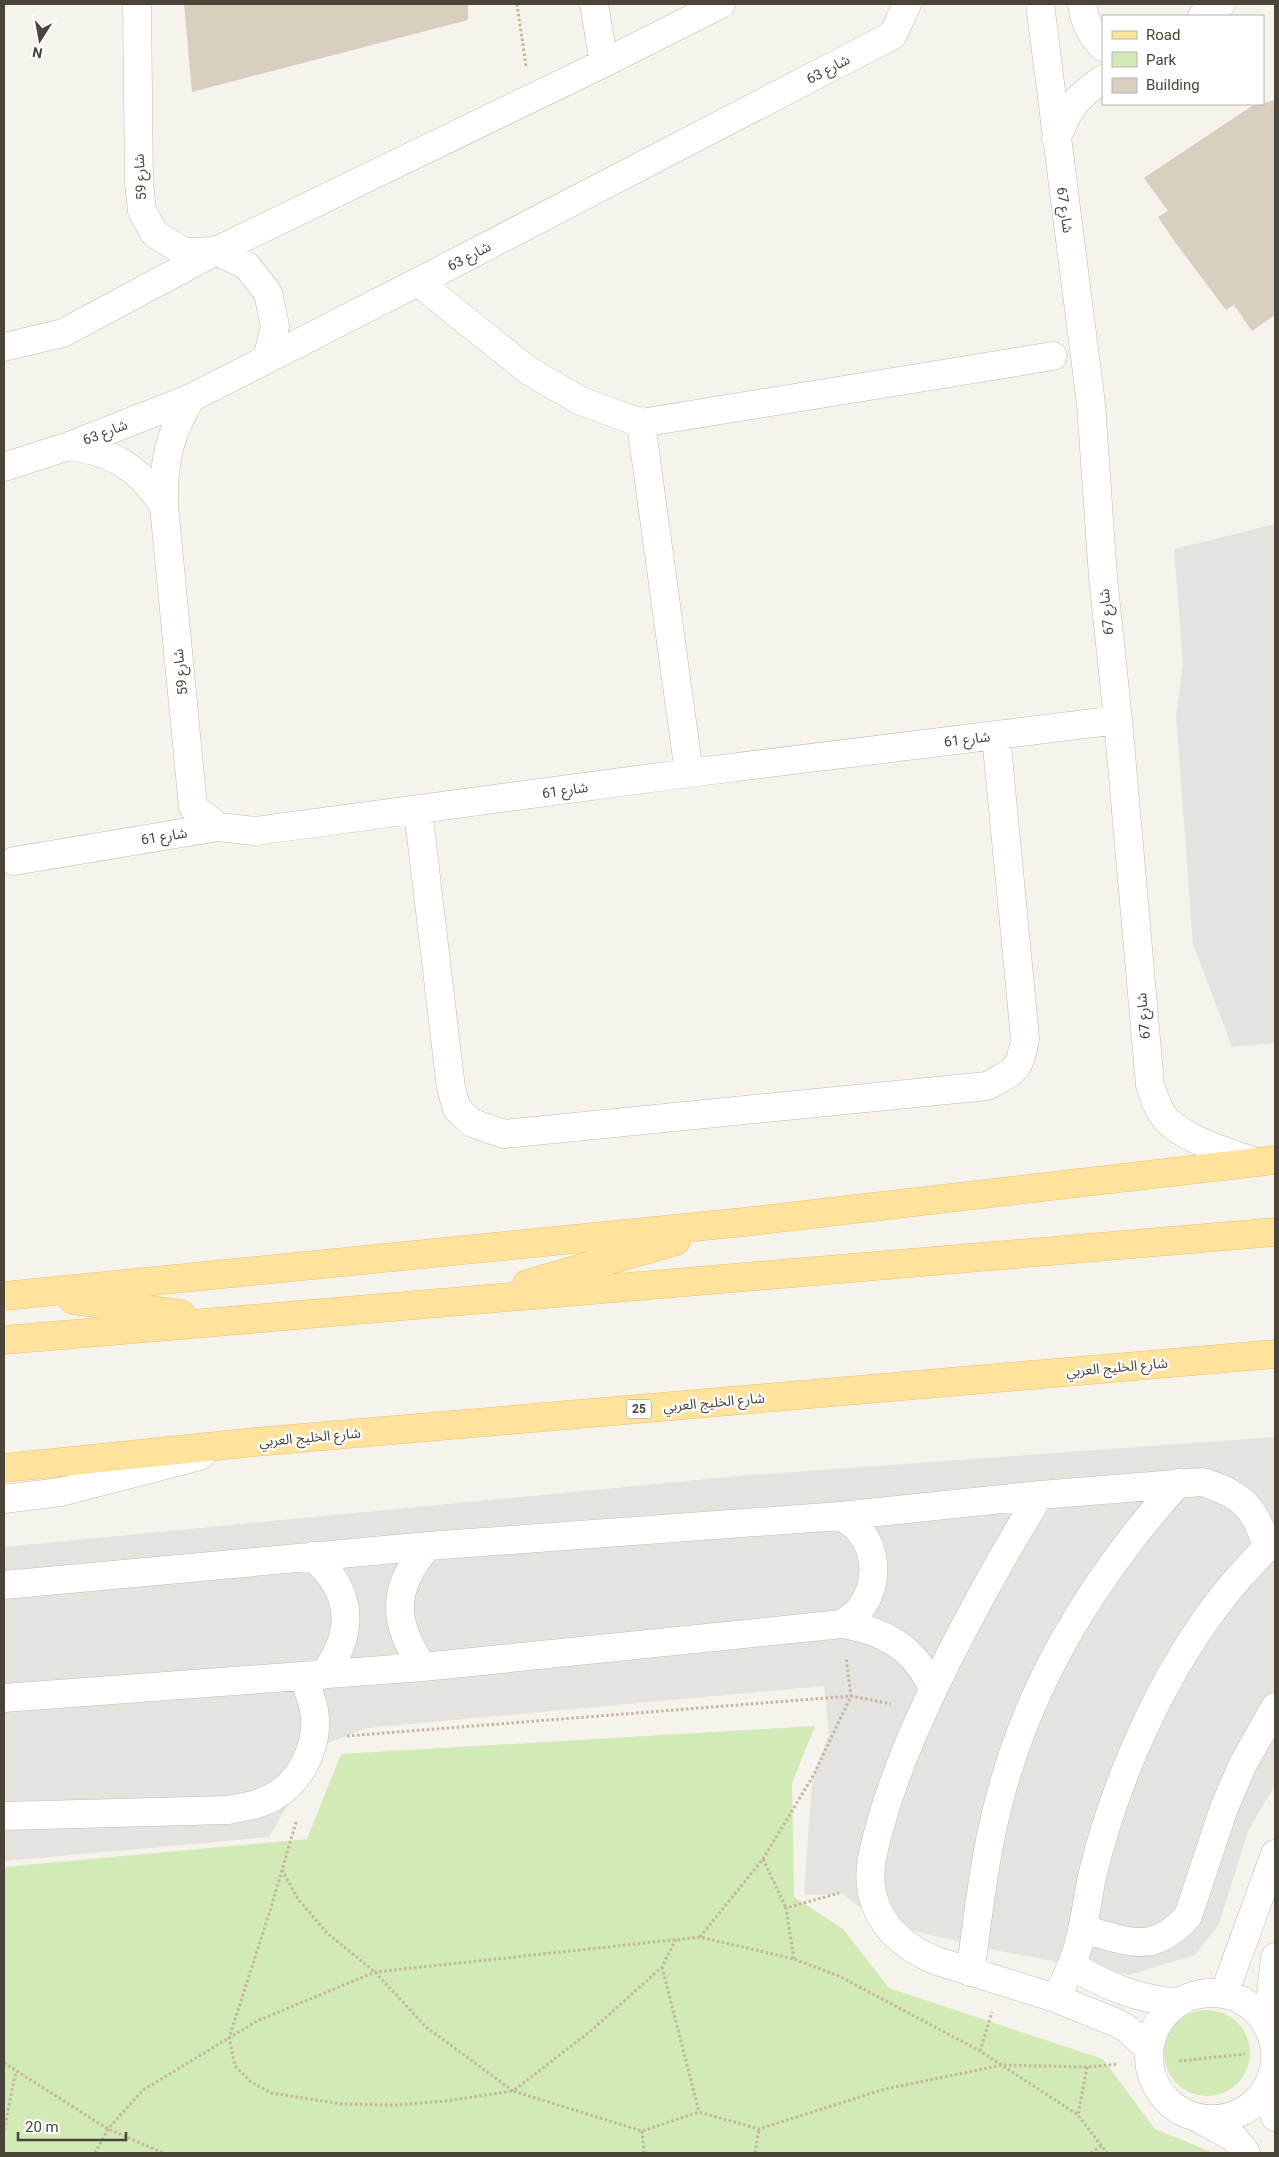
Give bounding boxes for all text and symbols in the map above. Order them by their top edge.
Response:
north arrow [15,15,65,65]
legend [1102,15,1264,105]
text: Road [1146,26,1180,44]
text: N [31,44,44,62]
street label: شارع 63 [804,51,854,90]
text: Park [1146,51,1177,69]
text: Building [1146,76,1200,94]
street label: شارع 59 [131,153,152,201]
street label: شارع 67 [1051,186,1076,235]
street label: شارع 63 [445,238,495,277]
street label: شارع 63 [80,416,131,451]
street label: شارع 67 [1096,588,1119,636]
street label: شارع 59 [170,648,193,696]
street label: شارع 61 [943,728,991,753]
street label: شارع 61 [541,779,590,804]
street label: شارع 61 [140,824,189,851]
street label: شارع 67 [1133,992,1156,1040]
street label: شارع الخليج العربي [1065,1355,1169,1383]
street label: شارع الخليج العربي [662,1390,766,1418]
road number: 25 [626,1400,652,1418]
street label: شارع الخليج العربي [258,1425,362,1453]
scale bar [18,2110,125,2142]
text: 20 m [25,2118,59,2136]

